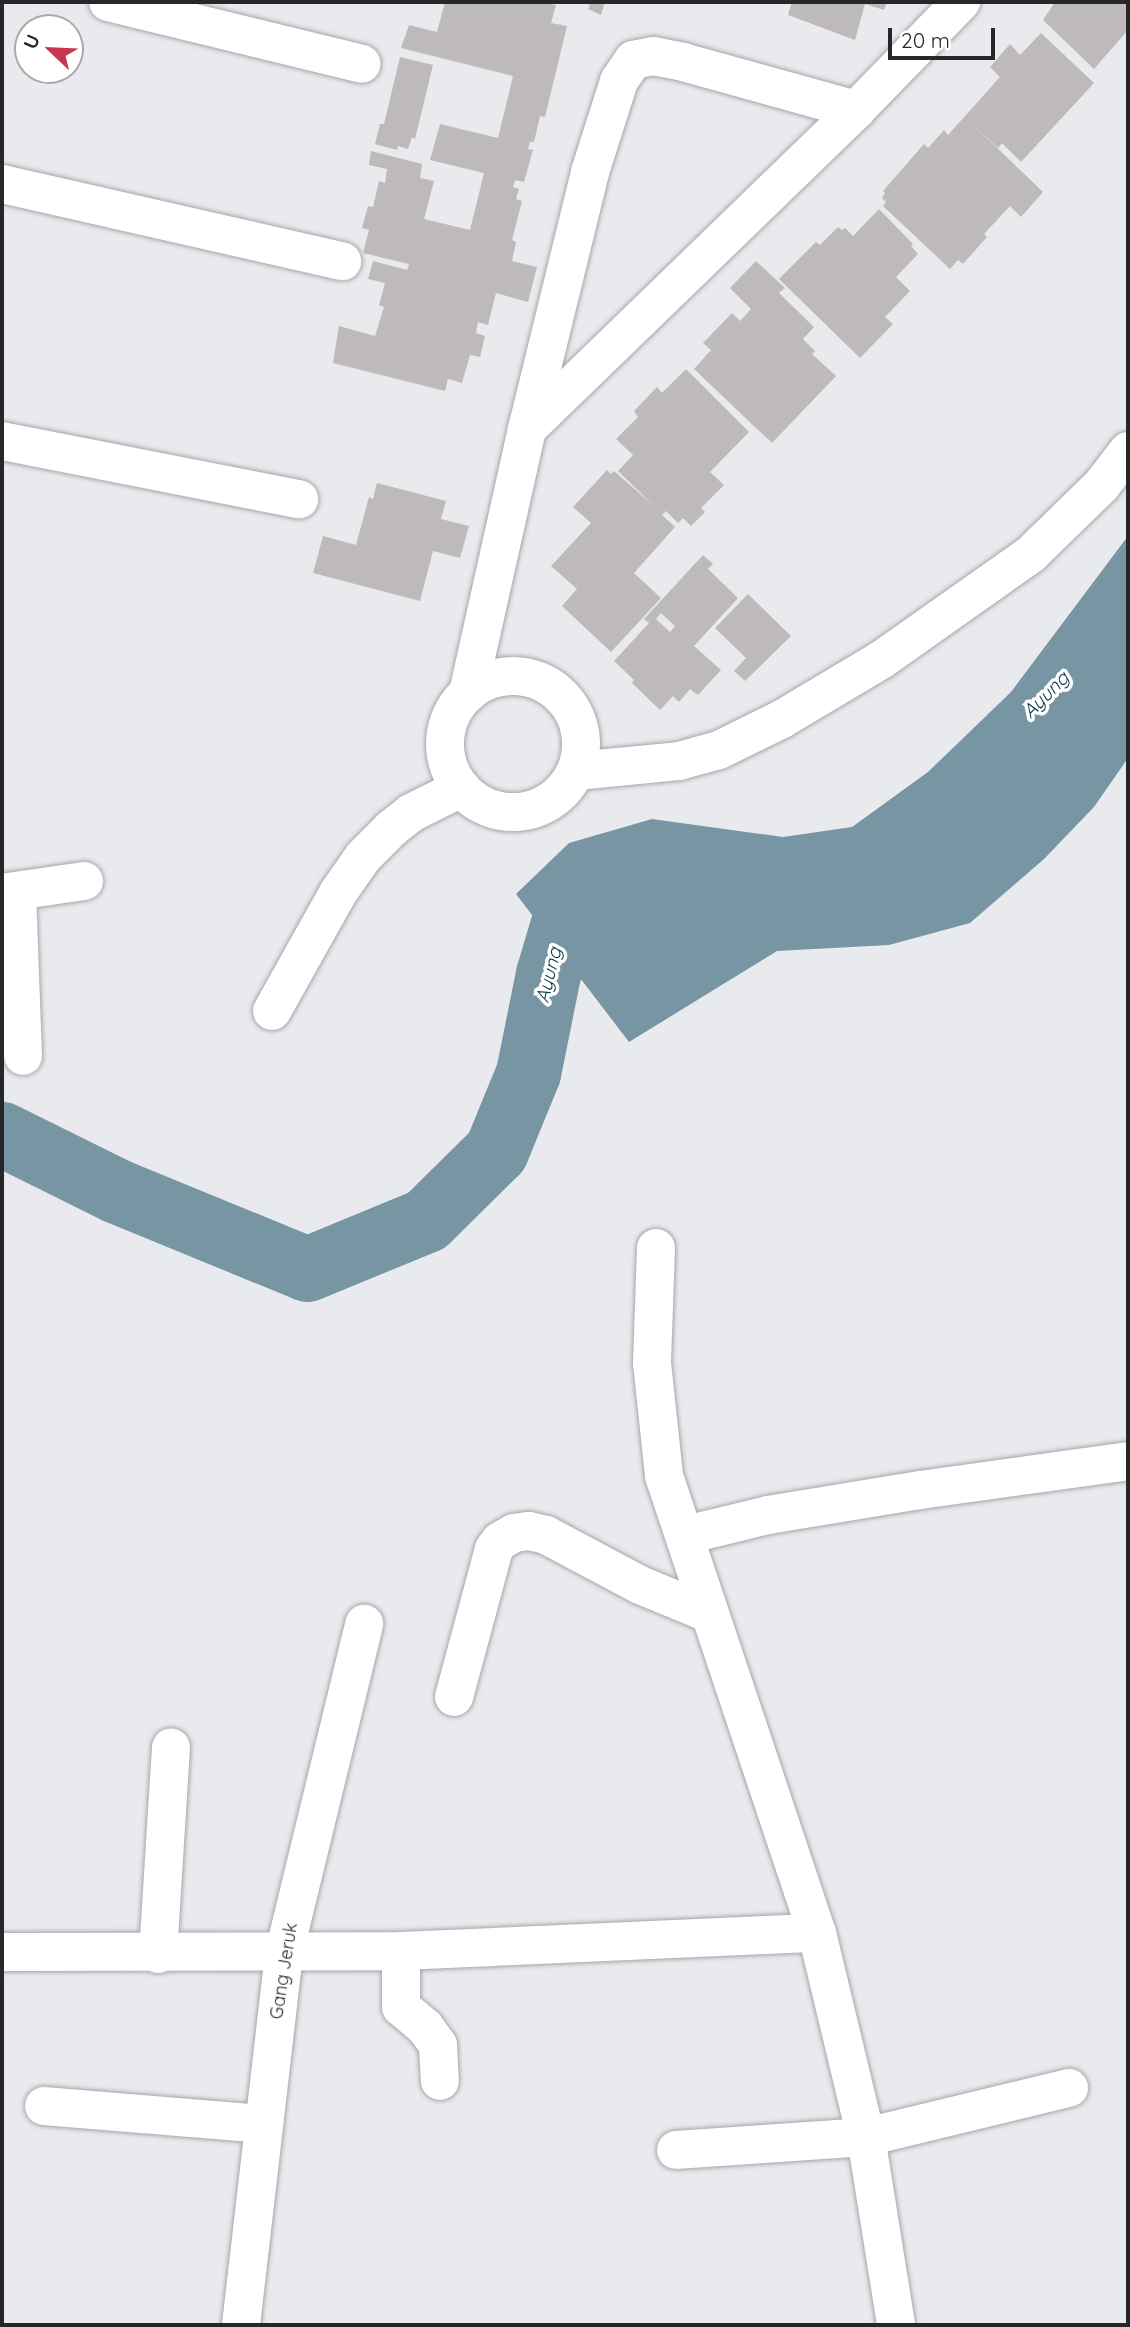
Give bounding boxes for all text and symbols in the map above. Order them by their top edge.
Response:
north arrow [14,14,84,84]
scale bar [892,14,999,58]
text: 20 m [901,27,950,53]
text: U [18,31,45,52]
water label: Ayung [1018,667,1074,723]
water label: Ayung [531,945,567,1005]
street label: Gang Jeruk [266,1921,302,2021]

